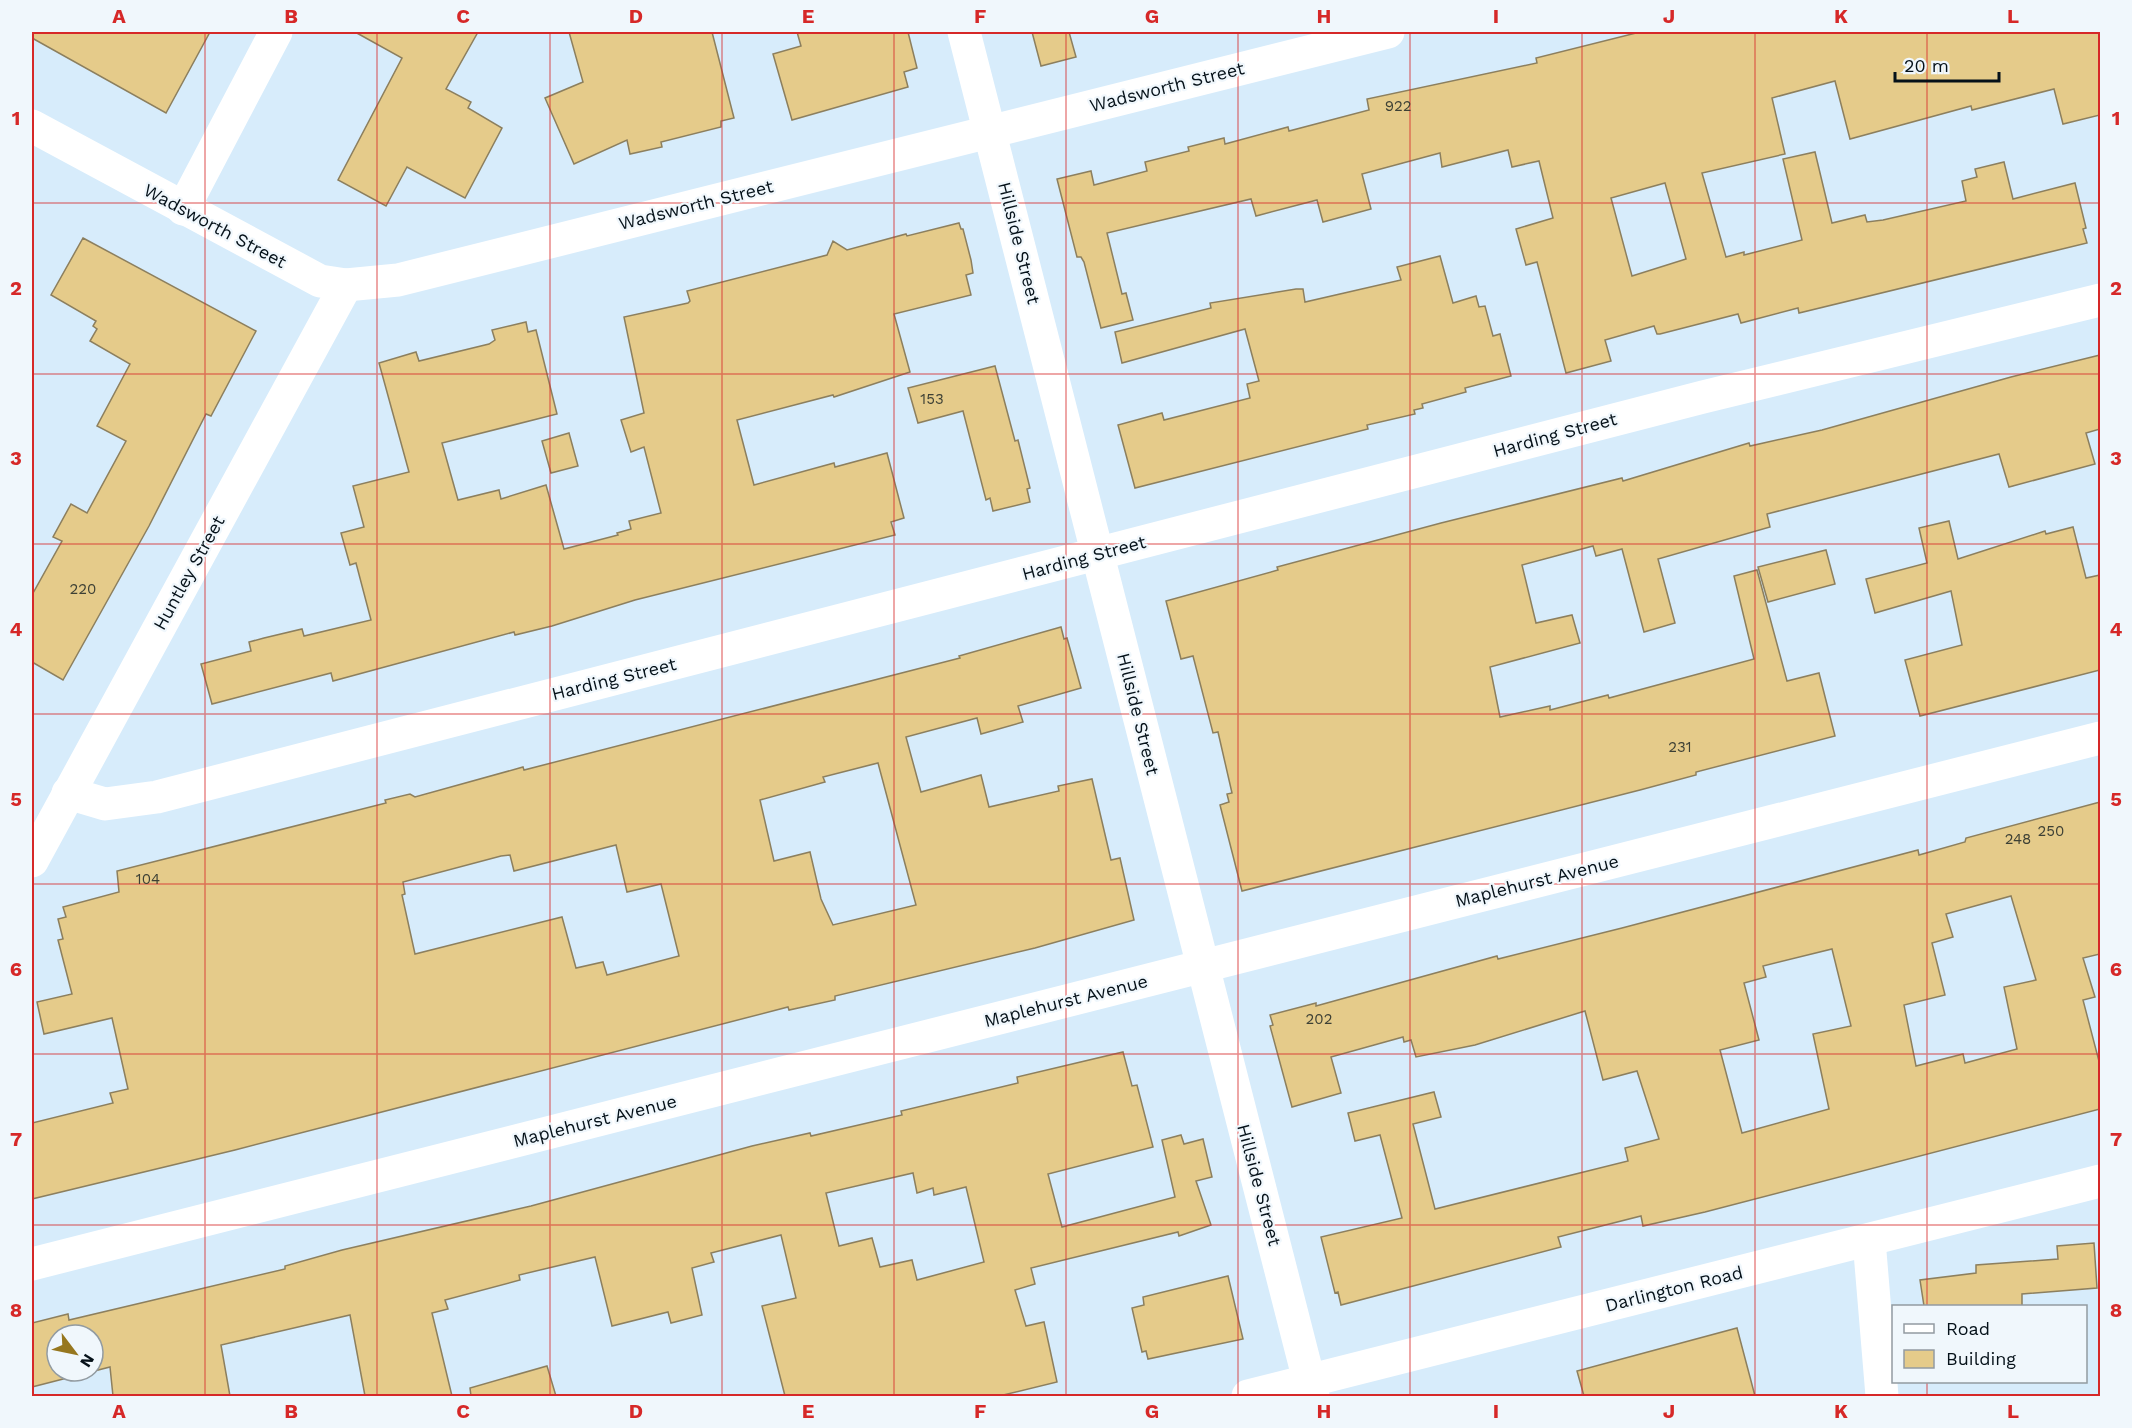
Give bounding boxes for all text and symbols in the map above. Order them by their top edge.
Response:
text: A [112,4,126,28]
text: B [284,4,298,28]
text: C [456,4,470,28]
text: D [629,4,643,28]
text: E [802,4,814,28]
text: F [974,4,986,28]
text: G [1145,4,1159,28]
text: H [1317,4,1331,28]
text: I [1493,4,1499,28]
text: J [1663,4,1675,28]
text: K [1834,4,1848,28]
text: L [2007,4,2019,28]
scale bar [1895,45,1998,83]
text: 20 m [1904,55,1949,76]
street label: Wadsworth Street [1088,57,1247,116]
house number: 922 [1385,97,1411,115]
text: 1 [12,106,20,130]
text: 1 [2112,106,2120,130]
street label: Wadsworth Street [617,175,776,234]
street label: Wadsworth Street [140,179,290,272]
street label: Hillside Street [994,180,1045,307]
text: 2 [10,276,22,300]
text: 2 [2110,276,2122,300]
house number: 153 [920,390,944,408]
street label: Harding Street [1491,408,1620,461]
text: 3 [10,446,22,470]
text: 3 [2110,446,2122,470]
street label: Huntley Street [149,512,229,634]
street label: Harding Street [1020,531,1149,584]
house number: 220 [70,580,96,598]
text: 4 [10,617,23,641]
text: 4 [2110,617,2123,641]
street label: Hillside Street [1113,651,1164,778]
street label: Harding Street [549,653,679,704]
house number: 231 [1668,738,1692,756]
text: 5 [10,787,22,811]
text: 5 [2110,787,2122,811]
house number: 250 [2038,822,2064,840]
house number: 248 [2005,830,2031,848]
street label: Maplehurst Avenue [1453,850,1621,911]
house number: 104 [136,870,160,888]
text: 6 [10,957,22,981]
text: 6 [2110,957,2122,981]
street label: Maplehurst Avenue [982,970,1150,1031]
house number: 202 [1306,1010,1332,1028]
street label: Maplehurst Avenue [511,1090,679,1151]
street label: Hillside Street [1233,1122,1286,1249]
text: 7 [10,1127,22,1151]
text: 7 [2110,1127,2122,1151]
street label: Darlington Road [1603,1261,1745,1316]
text: 8 [10,1298,22,1322]
text: 8 [2110,1298,2122,1322]
legend [1892,1305,2087,1383]
text: Road [1946,1318,1990,1339]
north arrow [45,1323,105,1383]
text: Building [1946,1348,2016,1369]
text: N [76,1351,98,1371]
text: A [112,1399,126,1423]
text: B [284,1399,298,1423]
text: C [456,1399,470,1423]
text: D [629,1399,643,1423]
text: E [802,1399,814,1423]
text: F [974,1399,986,1423]
text: G [1145,1399,1159,1423]
text: H [1317,1399,1331,1423]
text: I [1493,1399,1499,1423]
text: J [1663,1399,1675,1423]
text: K [1834,1399,1848,1423]
text: L [2007,1399,2019,1423]

